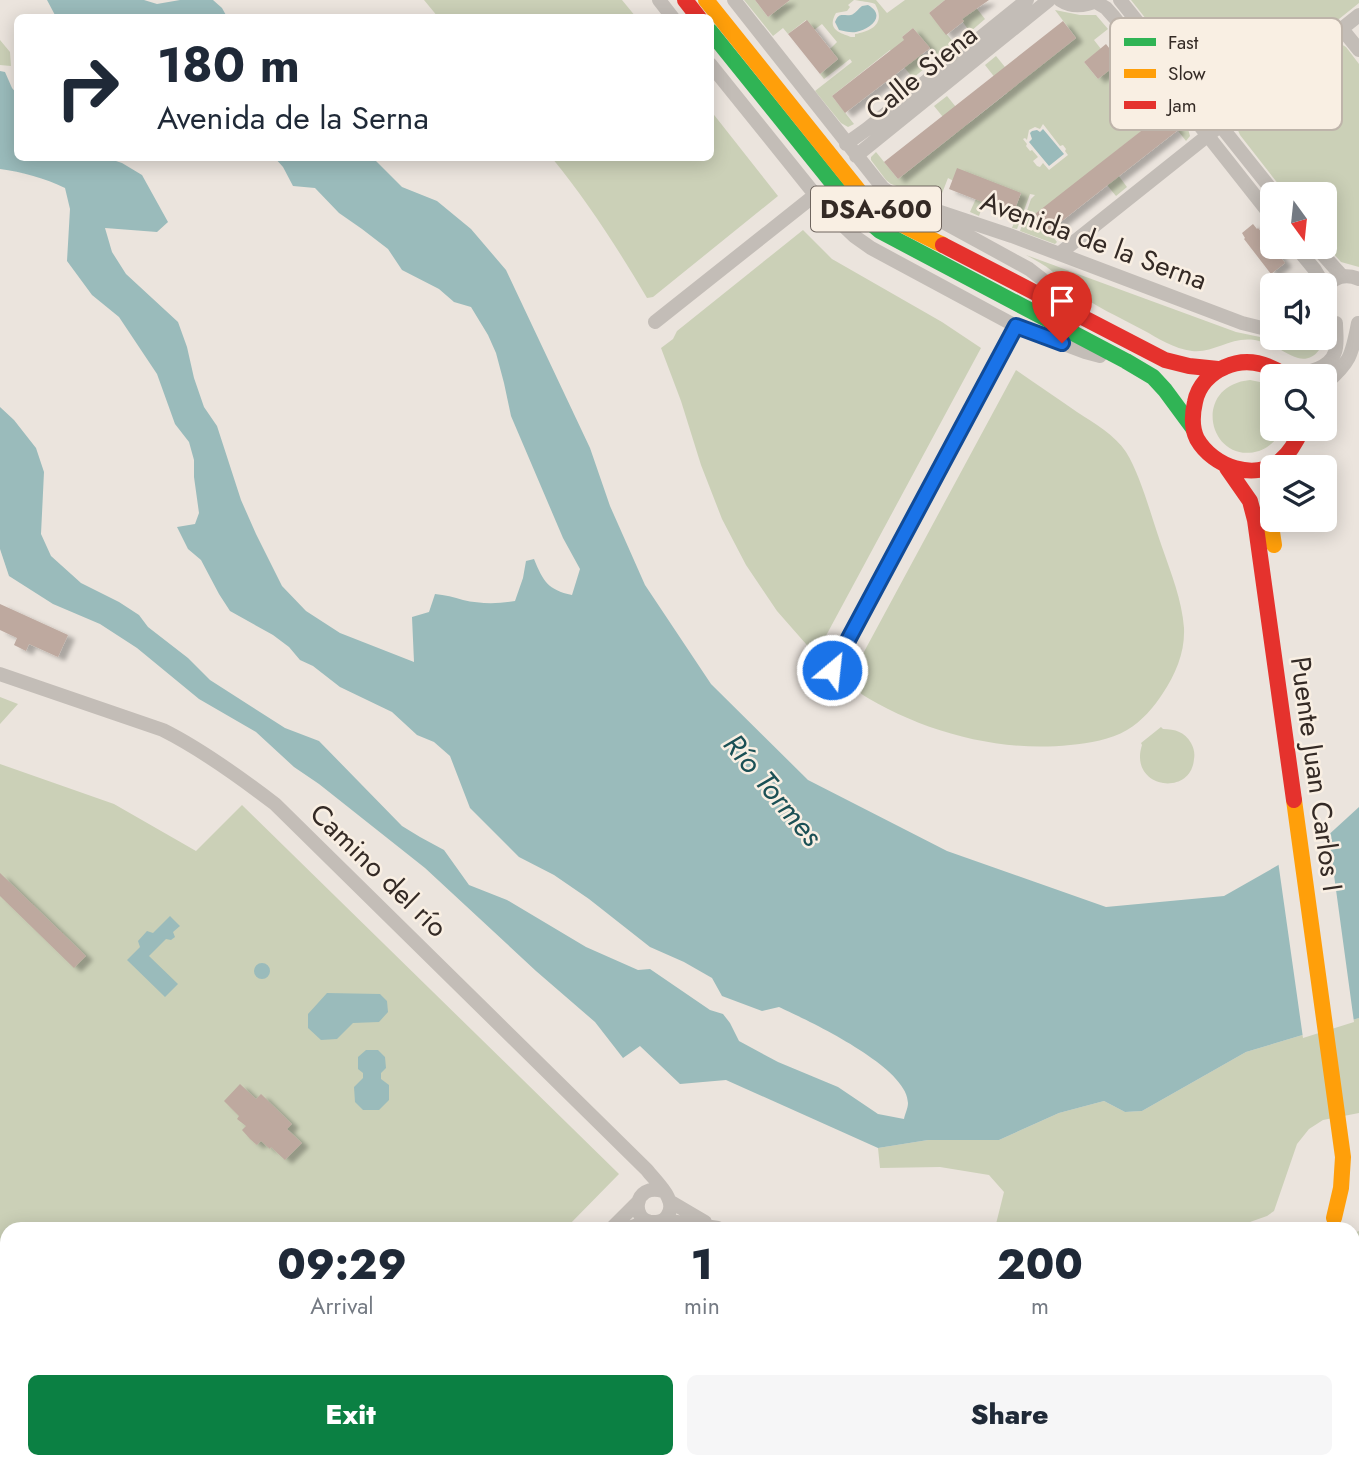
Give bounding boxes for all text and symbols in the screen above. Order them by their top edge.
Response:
street label: Calle Siena [857,14,986,130]
legend [1110,18,1342,130]
text: Fast [1168,29,1199,56]
text: 180 m [157,30,300,100]
icon: right [42,42,133,133]
text: Slow [1168,60,1206,87]
text: Jam [1165,92,1197,119]
text: Avenida de la Serna [157,95,429,141]
street label: Avenida de la Serna [975,181,1213,300]
north arrow [1260,182,1337,259]
map controls [1260,182,1337,532]
road number: DSA-600 [811,186,941,232]
pin [1032,271,1092,343]
button: sound [1260,273,1337,350]
icon: arrive [1043,282,1081,320]
button: search [1260,364,1337,441]
button: layers [1260,455,1337,532]
position arrow [795,633,869,707]
street label: Puente Juan Carlos I [1280,654,1353,894]
water label: Río Tormes [714,724,833,855]
street label: Camino del río [301,794,457,947]
text: 09:29 [277,1234,407,1295]
text: 1 [691,1234,713,1295]
text: 200 [997,1234,1083,1295]
text: Arrival [310,1289,374,1323]
text: min [684,1289,720,1323]
text: m [1031,1289,1049,1323]
button: Exit [28,1375,673,1455]
button: Share [687,1375,1332,1455]

